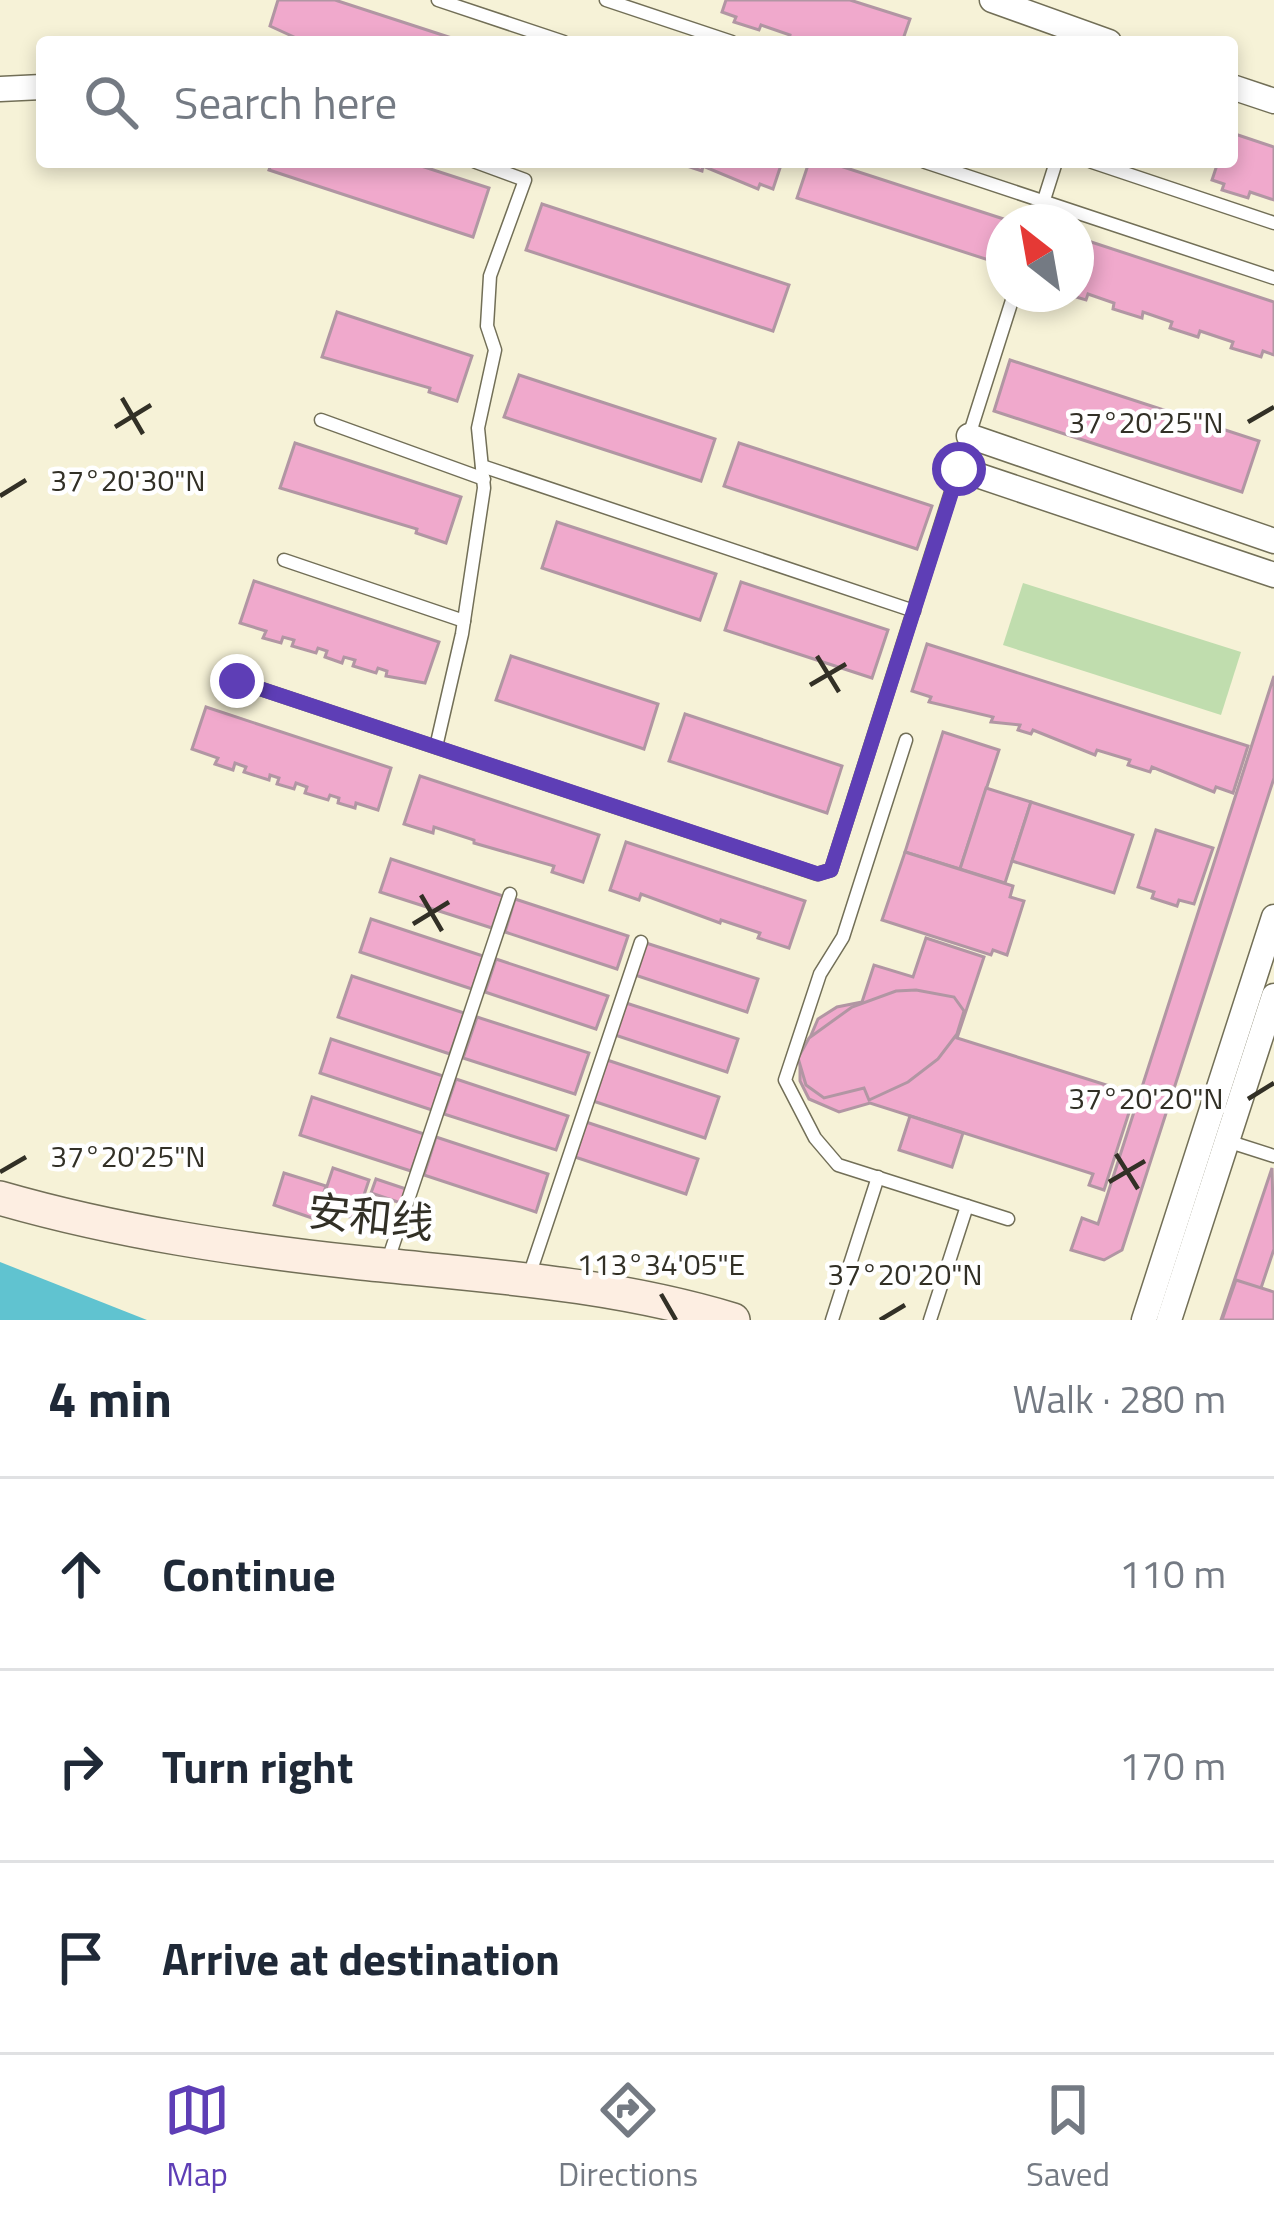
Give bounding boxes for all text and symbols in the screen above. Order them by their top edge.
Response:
search box [36,36,1238,168]
text: Search here [174,68,397,136]
icon: search [78,69,144,135]
north arrow [986,204,1094,312]
text: 37°20'25"N [1068,399,1224,445]
route start [932,442,986,496]
text: 37°20'30"N [50,457,206,503]
route end [210,654,264,708]
text: 37°20'20"N [1068,1075,1224,1121]
text: 37°20'25"N [50,1133,206,1179]
street label: 安和线 [305,1178,437,1254]
text: 113°34'05"E [577,1241,745,1287]
text: 37°20'20"N [827,1251,983,1297]
text: 4 min [48,1359,172,1437]
text: Walk · 280 m [1012,1369,1226,1428]
text: Continue [162,1540,336,1608]
icon: ahead [48,1541,114,1607]
text: 110 m [1119,1544,1226,1603]
text: Turn right [162,1732,353,1800]
icon: right [48,1733,114,1799]
text: 170 m [1119,1736,1226,1795]
text: Arrive at destination [162,1924,560,1992]
icon: arrive [48,1925,114,1991]
tab: Map [164,2077,230,2199]
tab: Directions [558,2077,698,2199]
tab: Saved [1026,2077,1110,2199]

